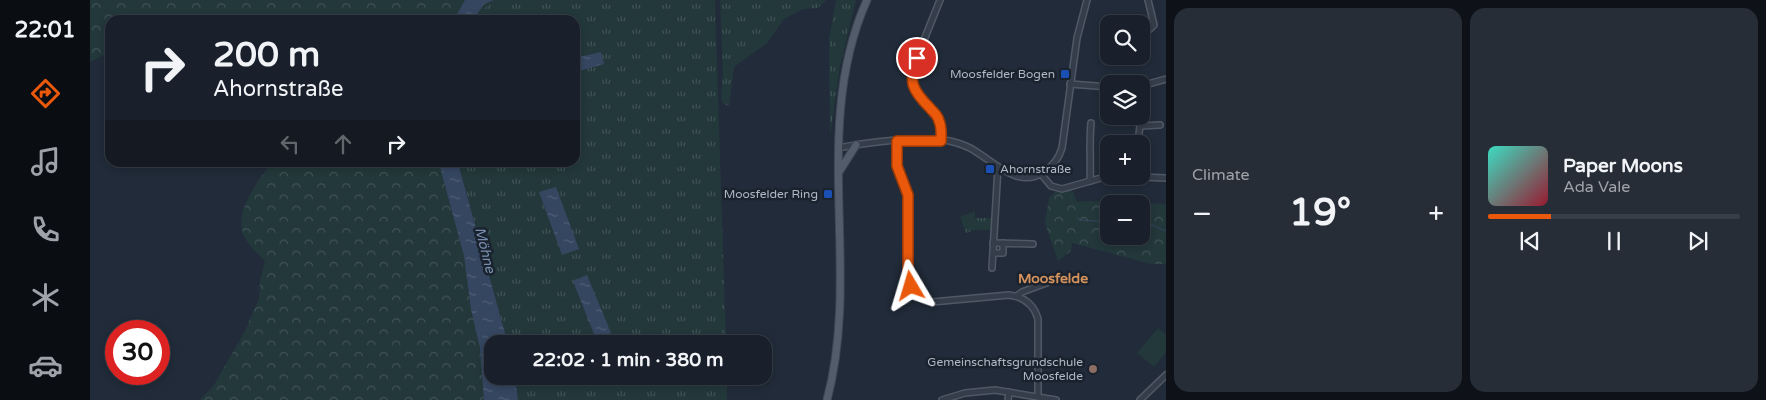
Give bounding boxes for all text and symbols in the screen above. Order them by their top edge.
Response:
map controls [1100,15,1150,245]
button: search [1100,15,1150,65]
text: 22:01 [15,17,75,43]
text: 200 m [213,34,320,76]
icon: right [130,35,195,100]
pin [896,37,938,79]
icon: arrive [903,44,931,72]
place label: Moosfelder Bogen [950,67,1055,81]
marker: Moosfelder Bogen [1059,68,1071,80]
button: layers [1100,75,1150,125]
icon: directions [28,76,63,111]
text: Ahornstraße [213,76,343,102]
icon: left [276,130,304,158]
icon: ahead [329,130,357,158]
icon: right [382,130,410,158]
button: + [1100,135,1150,185]
icon: music [28,144,63,179]
text: Paper Moons [1563,155,1683,177]
place label: Ahornstraße [1000,162,1071,176]
marker: Ahornstraße [984,163,996,175]
text: Climate [1192,165,1250,185]
text: Ada Vale [1563,177,1630,197]
place label: Moosfelder Ring [724,187,818,201]
marker: Moosfelder Ring [822,188,834,200]
text: 19° [1289,190,1351,236]
button: − [1100,195,1150,245]
text: − [1192,197,1212,231]
text: + [1428,197,1444,231]
icon: phone [28,212,63,247]
water label: Möhne [471,225,499,276]
icon: previous [1516,227,1544,255]
icon: pause [1600,227,1628,255]
icon: next [1684,227,1712,255]
position arrow [884,259,936,311]
district label: Moosfelde [1018,270,1088,287]
icon: climate [28,280,63,315]
speed limit sign: 30 [105,320,170,385]
icon: car [28,348,63,383]
text: 22:02 · 1 min · 380 m [532,349,724,371]
place label: Gemeinschaftsgrundschule Moosfelde [927,355,1083,383]
marker: Gemeinschaftsgrundschule Moosfelde [1087,363,1099,375]

